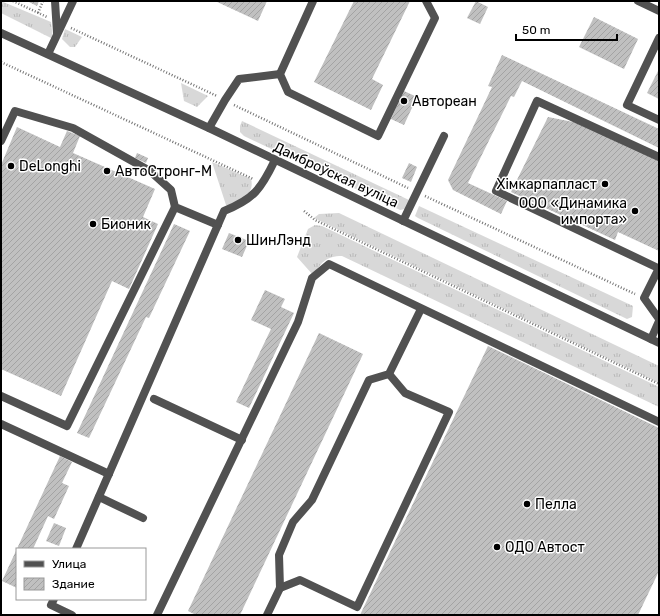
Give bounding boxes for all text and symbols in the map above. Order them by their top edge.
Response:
scale bar [516,16,617,42]
text: 50 m [522,23,550,37]
place label: Автореан [412,93,477,110]
marker: Автореан [399,96,409,106]
street label: Дамброўская вуліца [271,139,401,211]
place label: DeLonghi [19,158,81,175]
marker: DeLonghi [6,161,16,171]
place label: АвтоСтронг-М [115,163,212,180]
marker: АвтоСтронг-М [102,166,112,176]
place label: Хімкарпапласт [497,176,597,193]
marker: Хімкарпапласт [600,179,610,189]
place label: ООО «Динамика импорта» [519,195,627,228]
marker: ООО «Динамика импорта» [630,206,640,216]
place label: Бионик [101,216,152,233]
marker: Бионик [88,219,98,229]
place label: ШинЛэнд [246,232,311,249]
marker: ШинЛэнд [233,235,243,245]
place label: Пелла [535,496,577,513]
marker: Пелла [522,499,532,509]
place label: ОДО Автост [505,539,585,556]
marker: ОДО Автост [492,542,502,552]
legend [16,548,146,600]
text: Улица [52,557,86,571]
text: Здание [52,577,95,591]

